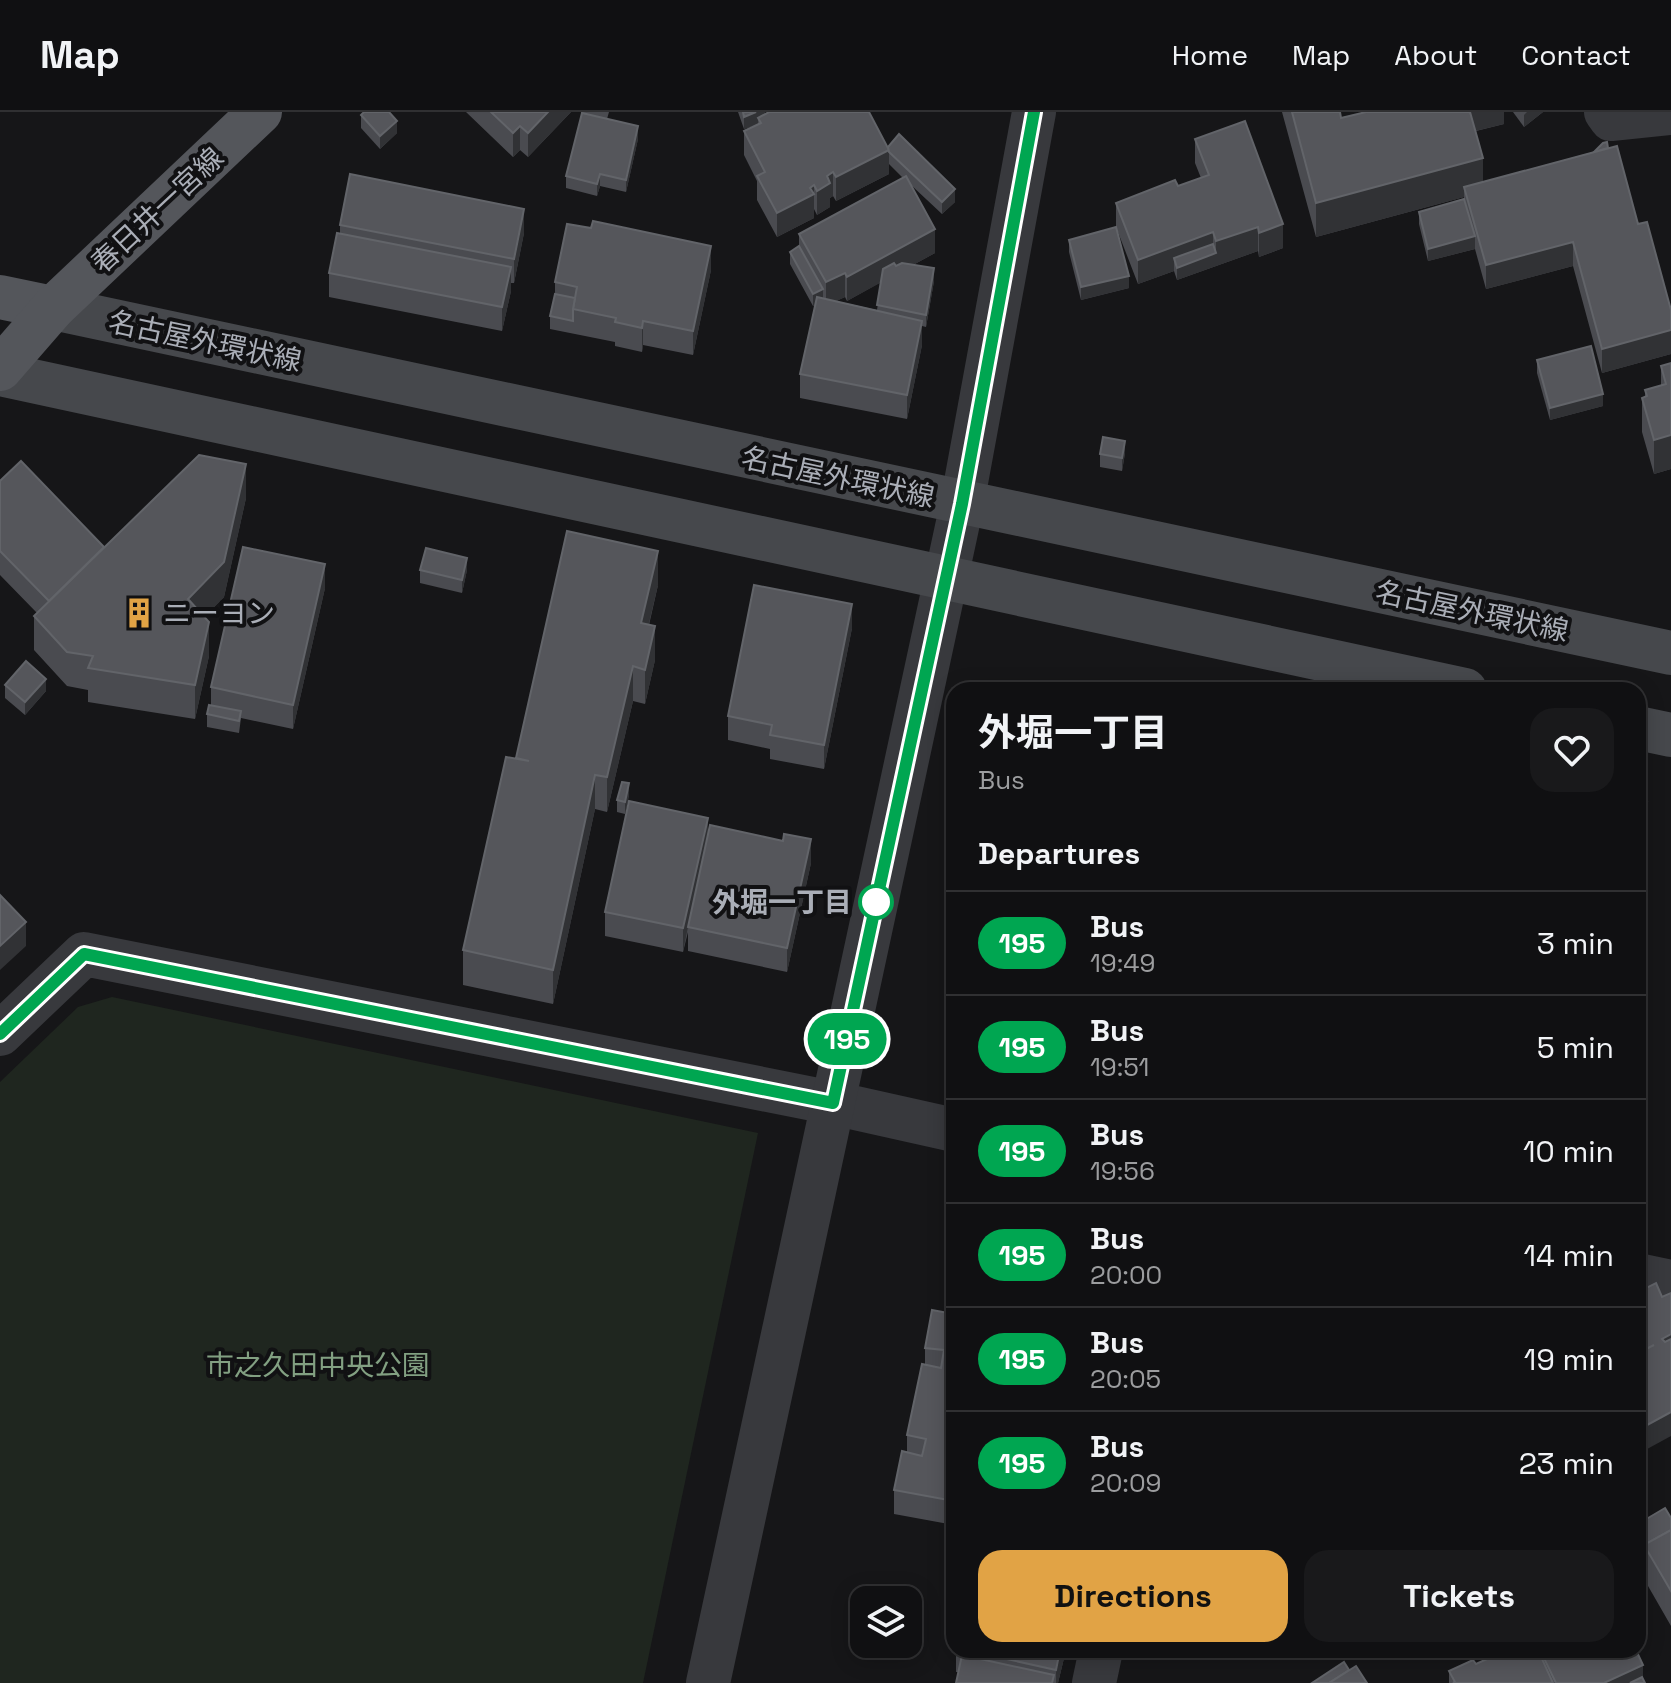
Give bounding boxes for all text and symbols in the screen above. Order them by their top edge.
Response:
text: Map [40,31,120,79]
text: Home [1172,37,1248,73]
text: Map [1292,37,1350,73]
text: About [1394,37,1477,73]
text: Contact [1521,37,1631,73]
street label: 春日井一宮線 [83,140,231,280]
street label: 名古屋外環状線 [105,303,305,379]
street label: 名古屋外環状線 [738,439,938,515]
street label: 名古屋外環状線 [1372,573,1572,649]
place label: ニーヨン [163,595,275,631]
building icon: ニーヨン [122,596,156,630]
button: heart [1530,708,1614,792]
text: 外堀一丁目 [978,709,1168,757]
text: Bus [978,763,1025,797]
text: Departures [978,834,1140,873]
place label: 外堀一丁目 [712,884,852,920]
marker: 外堀一丁目 [859,885,893,919]
text: Bus [1090,907,1144,946]
text: 3 min [1537,924,1614,963]
text: 195 [999,925,1045,961]
text: 19:49 [1090,946,1156,980]
text: Bus [1090,1011,1144,1050]
line badge: 195 [801,1013,893,1065]
text: 195 [824,1021,870,1057]
text: 5 min [1537,1028,1614,1067]
text: 195 [999,1029,1045,1065]
text: 19:51 [1090,1050,1149,1084]
text: Bus [1090,1115,1144,1154]
text: 10 min [1523,1132,1614,1171]
text: 195 [999,1133,1045,1169]
text: 19:56 [1090,1154,1155,1188]
text: Bus [1090,1219,1144,1258]
text: 14 min [1523,1236,1614,1275]
text: 195 [999,1237,1045,1273]
text: 20:00 [1090,1258,1162,1292]
text: Bus [1090,1323,1144,1362]
text: 19 min [1524,1340,1614,1379]
text: 195 [999,1341,1045,1377]
park label: 市之久田中央公園 [206,1347,430,1383]
text: 20:05 [1090,1362,1161,1396]
text: Bus [1090,1427,1144,1466]
text: 23 min [1519,1444,1614,1483]
text: 195 [999,1445,1045,1481]
text: 20:09 [1090,1466,1162,1500]
button: Directions [978,1550,1288,1642]
button: Tickets [1304,1550,1614,1642]
map controls [850,1586,922,1658]
button: layers [850,1586,922,1658]

